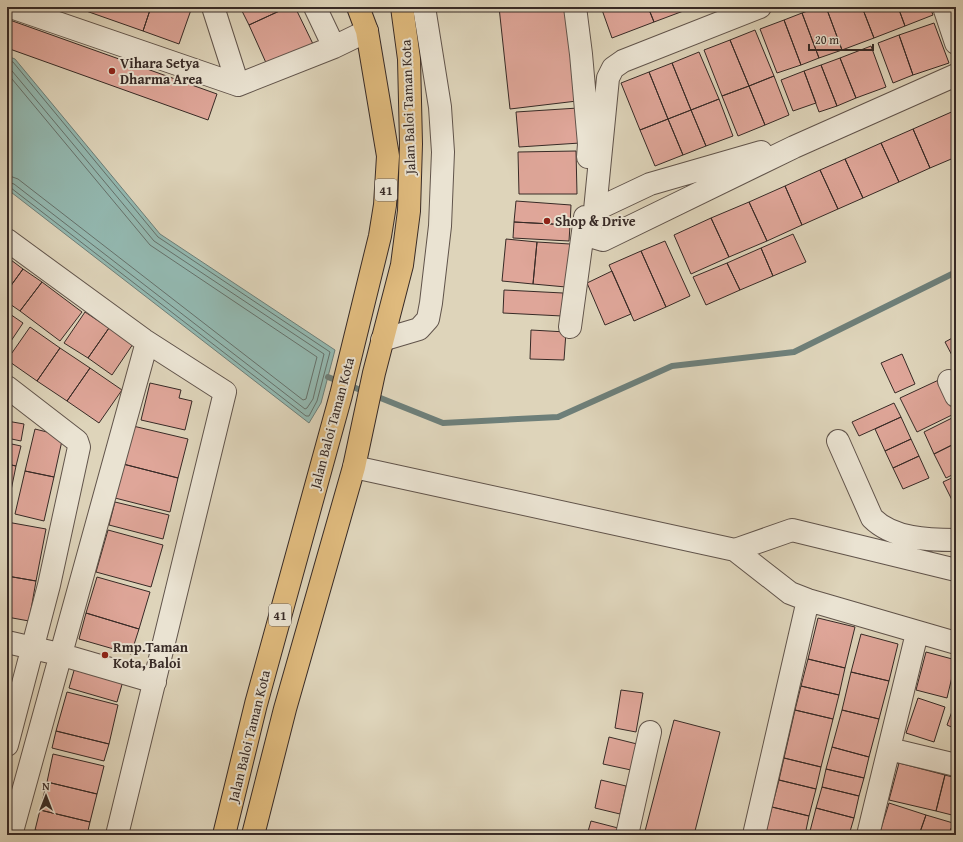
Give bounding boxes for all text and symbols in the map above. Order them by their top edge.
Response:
scale bar [809,26,873,52]
text: 20 m [815,31,839,48]
street label: Jalan Baloi Taman Kota [396,39,420,177]
place label: Vihara Setya Dharma Area [120,53,203,89]
marker: Vihara Setya Dharma Area [107,66,117,76]
road number: 41 [375,179,397,201]
place label: Shop & Drive [555,211,636,231]
marker: Shop & Drive [542,216,552,226]
street label: Jalan Baloi Taman Kota [304,355,359,493]
road number: 41 [269,604,291,626]
place label: Rmp.Taman Kota, Baloi [113,637,189,673]
marker: Rmp.Taman Kota, Baloi [100,650,110,660]
street label: Jalan Baloi Taman Kota [222,668,275,806]
north arrow [26,776,66,816]
text: N [42,778,50,794]

